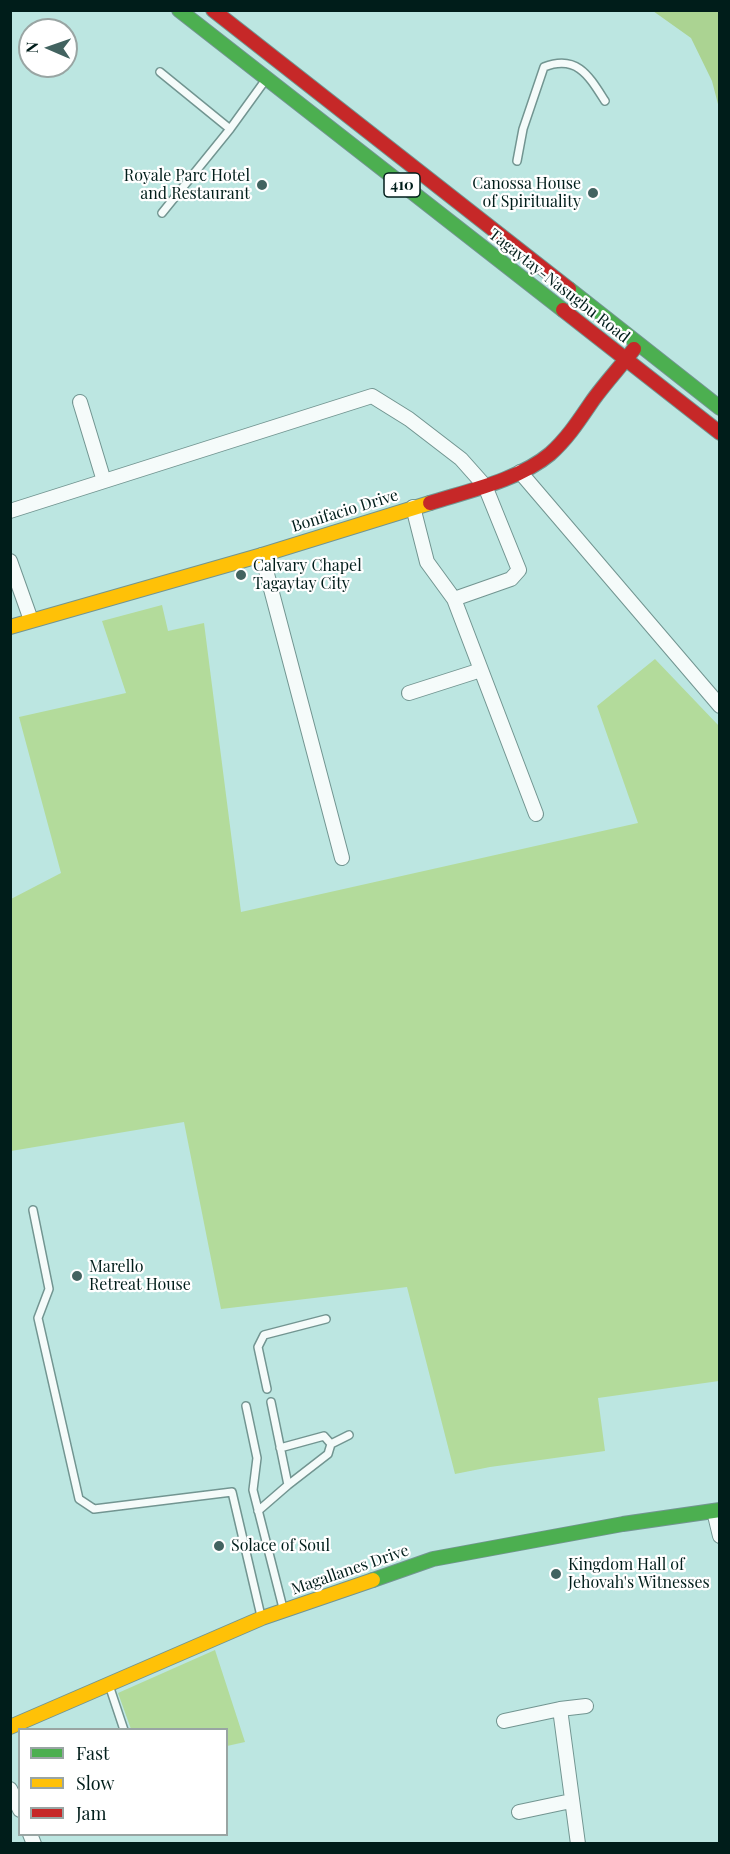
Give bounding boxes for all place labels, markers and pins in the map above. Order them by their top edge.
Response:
place label: Royale Parc Hotel and Restaurant [124,166,250,204]
place label: Canossa House of Spirituality [472,174,581,212]
marker: Royale Parc Hotel and Restaurant [255,178,269,192]
marker: Canossa House of Spirituality [586,186,600,200]
place label: Calvary Chapel Tagaytay City [253,556,362,594]
marker: Calvary Chapel Tagaytay City [234,568,248,582]
place label: Marello Retreat House [89,1257,191,1295]
marker: Marello Retreat House [70,1269,84,1283]
place label: Solace of Soul [231,1536,330,1556]
marker: Solace of Soul [212,1539,226,1553]
place label: Kingdom Hall of Jehovah's Witnesses [568,1555,710,1593]
marker: Kingdom Hall of Jehovah's Witnesses [549,1567,563,1581]

